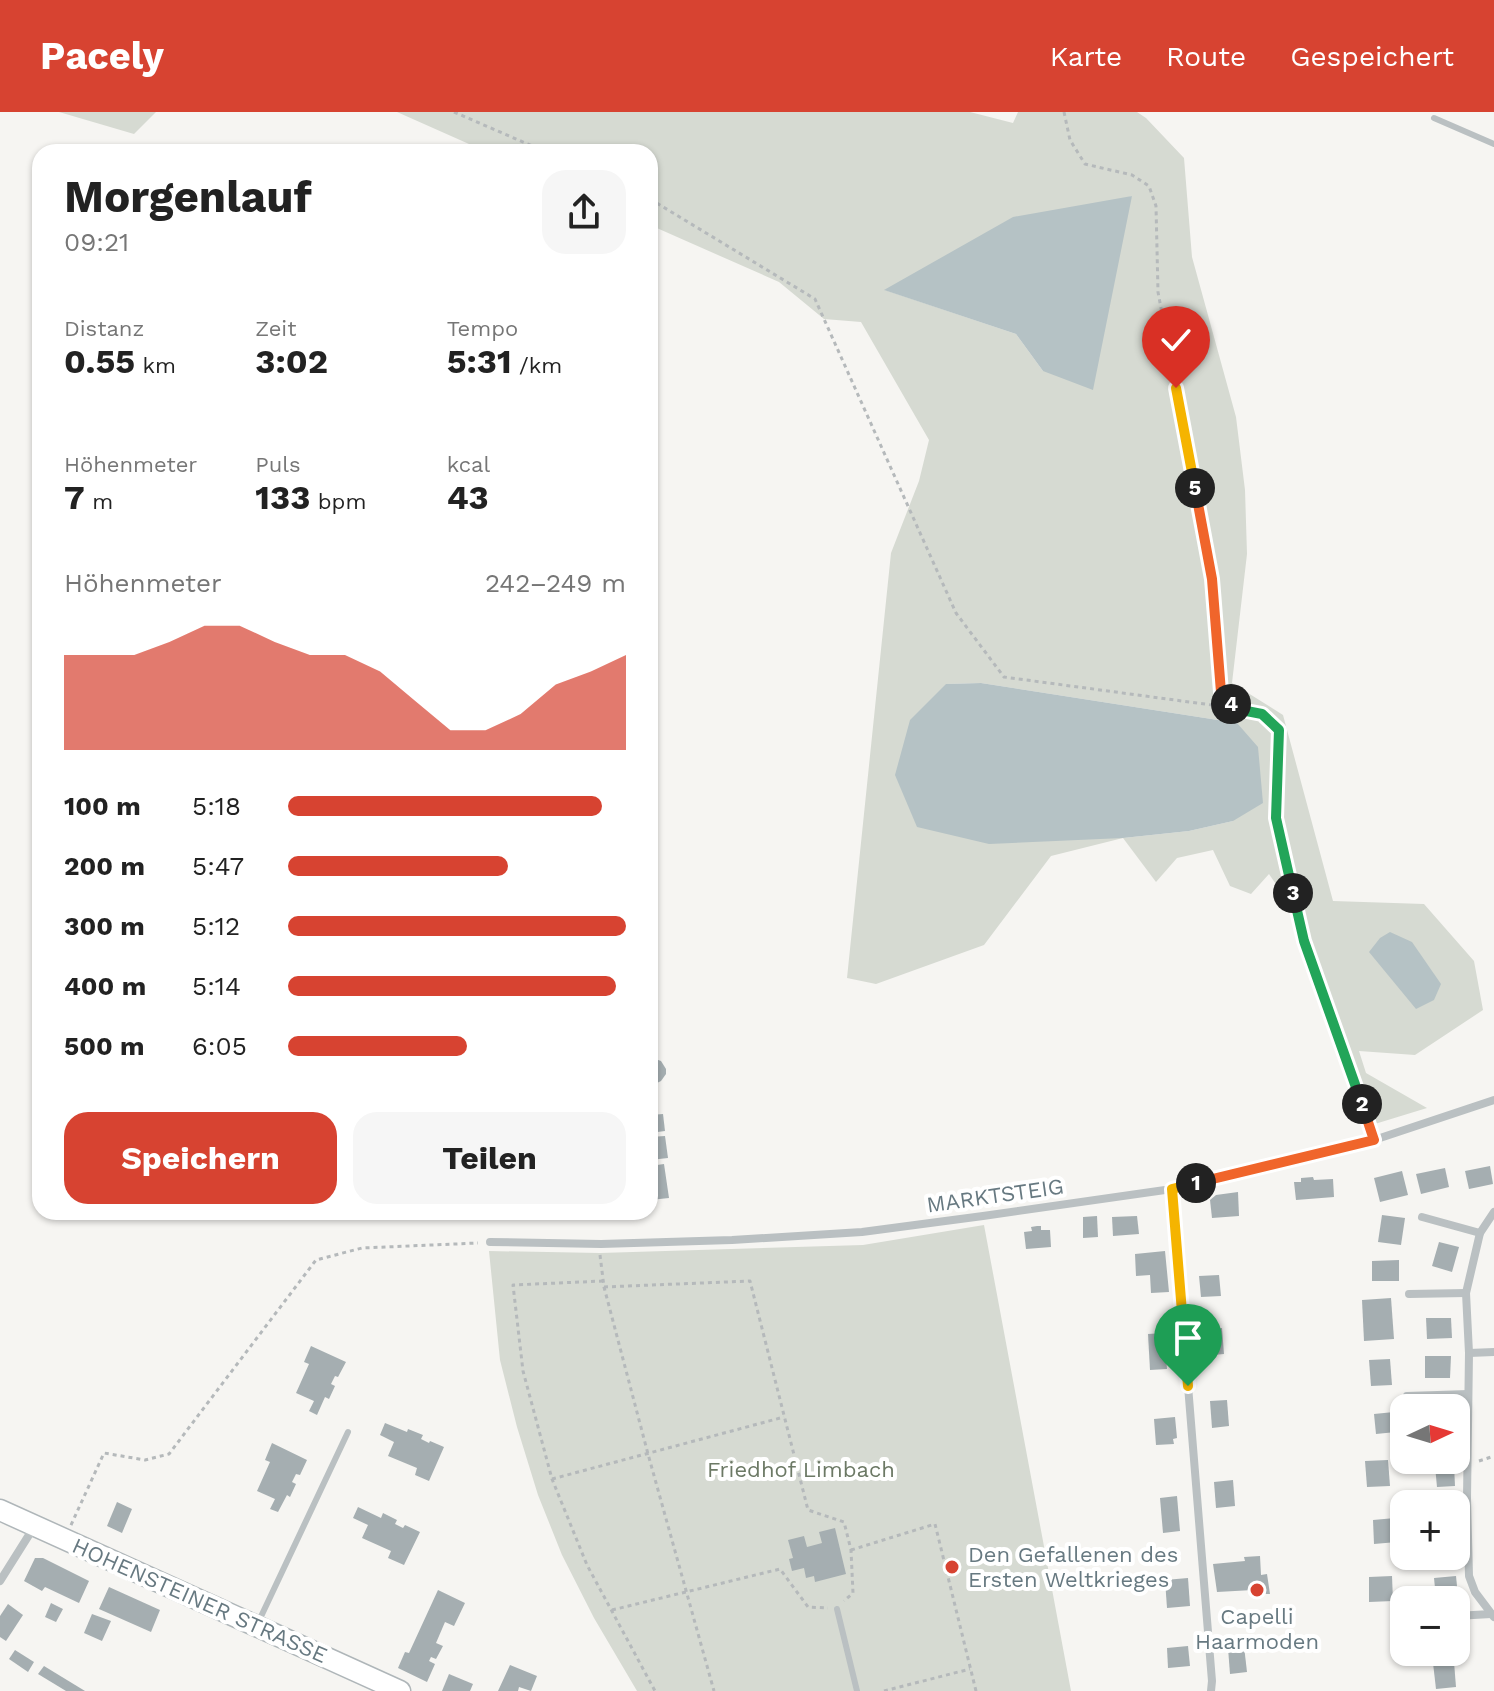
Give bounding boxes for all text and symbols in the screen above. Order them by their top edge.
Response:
text: Pacely [40,34,164,78]
text: Karte [1050,40,1122,73]
text: Route [1166,40,1246,73]
text: Gespeichert [1290,40,1454,73]
button: share [542,170,626,254]
text: Morgenlauf [64,171,312,223]
text: 09:21 [64,227,129,257]
pin [1142,306,1210,388]
text: Distanz [64,316,144,341]
text: Zeit [255,316,296,341]
text: Tempo [447,316,518,341]
icon: check [1154,318,1198,362]
text: 0.55 [64,341,135,381]
text: 3:02 [255,341,328,381]
text: 5:31 [447,341,512,381]
text: km [135,353,176,378]
text: /km [512,353,562,378]
text: Höhenmeter [64,452,197,477]
text: Puls [255,452,301,477]
text: kcal [447,452,490,477]
pin: 5 [1175,468,1215,508]
text: 5 [1189,475,1201,500]
text: 7 [64,477,85,517]
text: 133 [255,477,310,517]
text: 43 [447,477,489,517]
text: m [85,489,113,514]
text: bpm [310,489,366,514]
text: Höhenmeter [64,568,222,598]
text: 242–249 m [485,568,626,598]
pin: 4 [1211,684,1251,724]
text: 4 [1224,691,1238,716]
text: 100 m [64,791,141,821]
text: 5:18 [192,791,241,821]
text: 200 m [64,851,145,881]
text: 5:47 [192,851,244,881]
pin: 3 [1273,873,1313,913]
text: 3 [1286,880,1300,905]
text: 300 m [64,911,145,941]
text: 5:12 [192,911,240,941]
text: 400 m [64,971,146,1001]
text: 5:14 [192,971,241,1001]
text: 500 m [64,1031,145,1061]
text: 6:05 [192,1031,247,1061]
pin: 2 [1342,1084,1382,1124]
text: 2 [1355,1091,1369,1116]
button: Speichern [64,1112,337,1204]
button: Teilen [353,1112,626,1204]
pin: 1 [1176,1163,1216,1203]
text: 1 [1191,1170,1201,1195]
street label: MARKTSTEIG [925,1173,1065,1217]
pin [1154,1304,1222,1386]
icon: arrive [1166,1316,1210,1360]
north arrow [1390,1394,1470,1474]
map controls [1390,1394,1470,1666]
park label: Friedhof Limbach [707,1457,895,1482]
button: + [1390,1490,1470,1570]
street label: HOHENSTEINER STRASSE [68,1533,331,1668]
place label: Den Gefallenen des Ersten Weltkrieges [968,1542,1178,1592]
marker: Den Gefallenen des Ersten Weltkrieges [943,1558,961,1576]
marker: Capelli Haarmoden [1248,1581,1266,1599]
button: − [1390,1586,1470,1666]
place label: Capelli Haarmoden [1195,1604,1319,1654]

